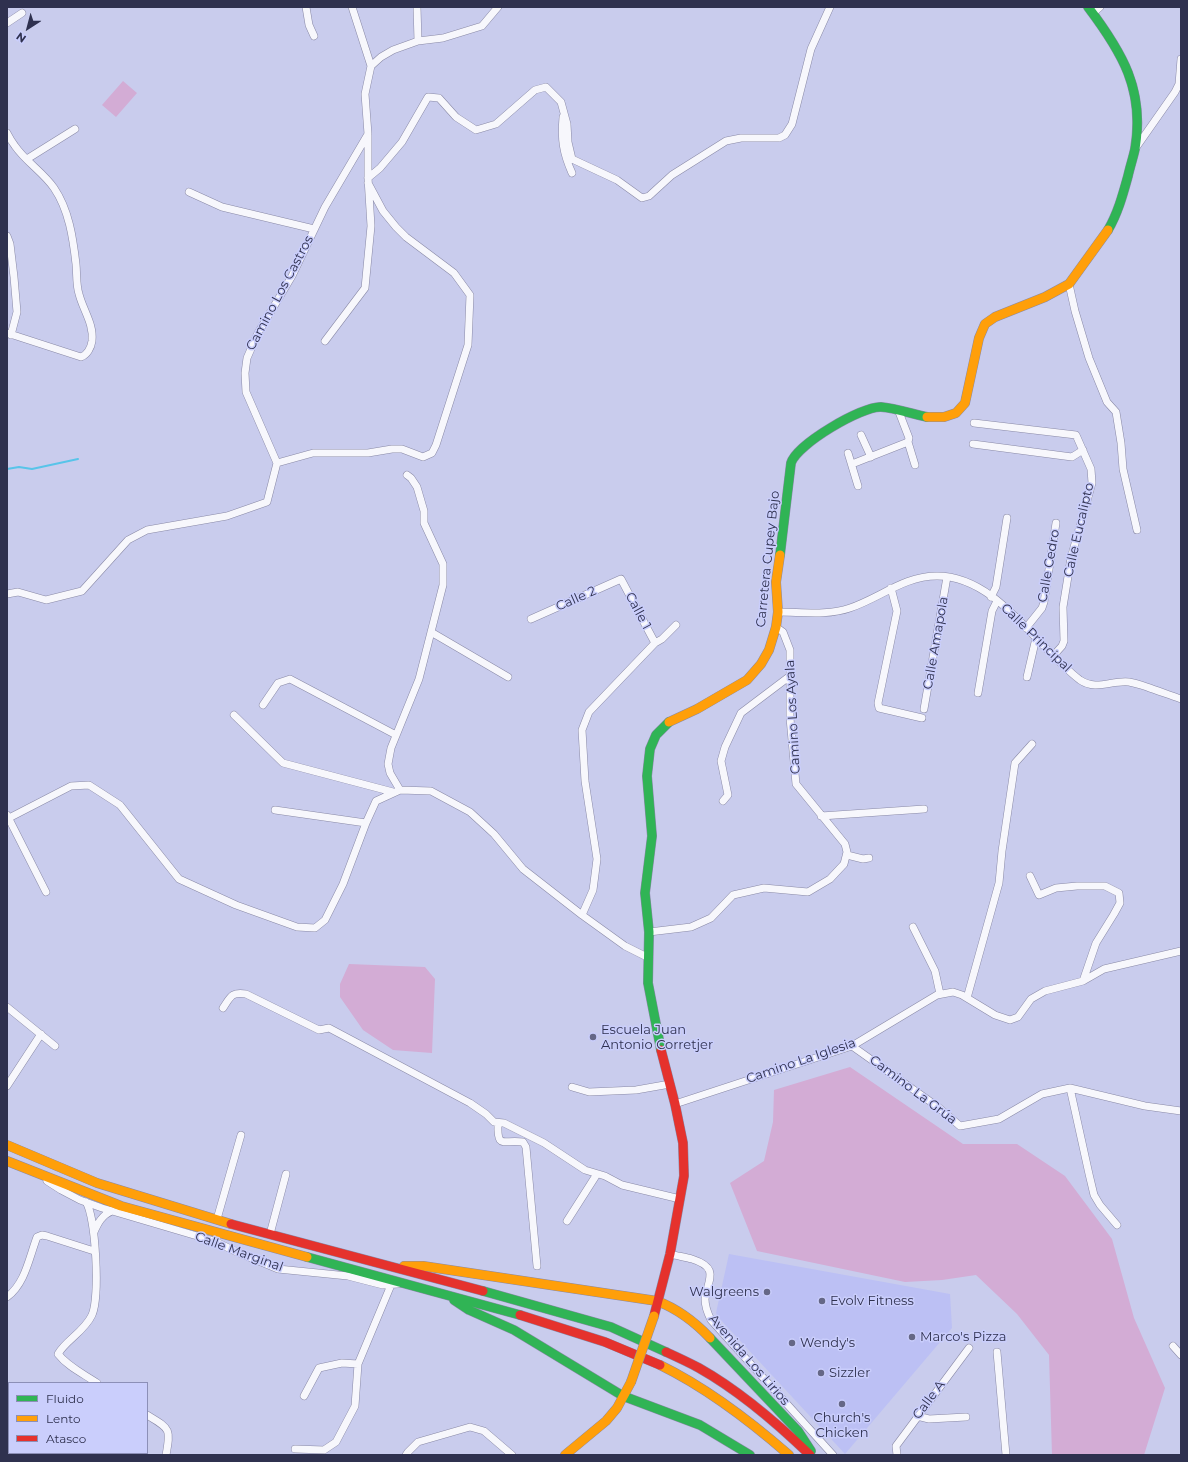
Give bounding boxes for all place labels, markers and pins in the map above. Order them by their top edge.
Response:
place label: Escuela Juan Antonio Corretjer [601,1022,713,1053]
marker: Escuela Juan Antonio Corretjer [588,1032,598,1042]
place label: Walgreens [689,1284,759,1300]
marker: Walgreens [762,1287,772,1297]
place label: Evolv Fitness [830,1293,914,1309]
marker: Evolv Fitness [817,1296,827,1306]
place label: Marco's Pizza [920,1329,1006,1345]
marker: Marco's Pizza [907,1332,917,1342]
place label: Wendy's [800,1335,855,1351]
marker: Wendy's [787,1338,797,1348]
place label: Sizzler [829,1365,870,1381]
marker: Sizzler [816,1368,826,1378]
marker: Church's Chicken [837,1399,847,1409]
place label: Church's Chicken [814,1410,870,1441]

